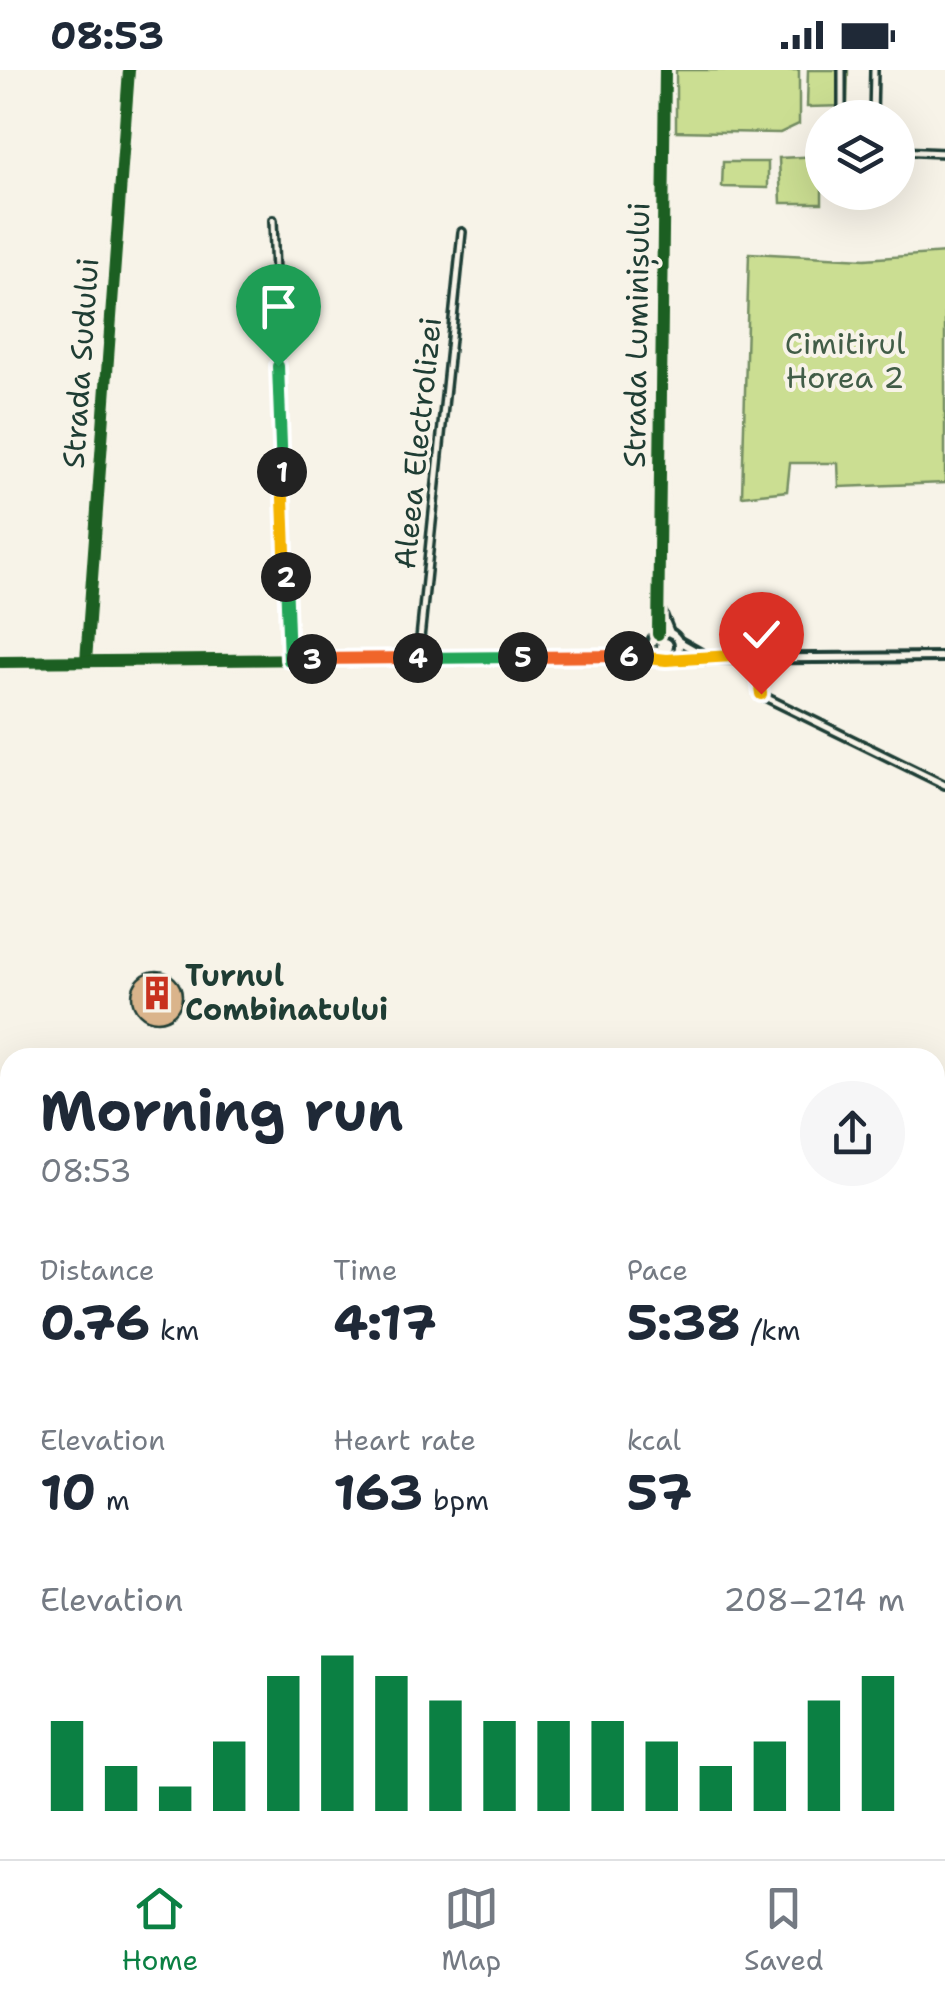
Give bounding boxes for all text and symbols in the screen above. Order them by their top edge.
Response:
text: 08:53 [50,10,164,61]
map controls [805,100,915,210]
button: layers [805,100,915,210]
street label: Strada Luminișului [614,202,659,468]
street label: Strada Sudului [53,256,108,470]
pin [236,264,321,367]
icon: arrive [251,279,306,334]
street label: Aleea Electrolizei [384,315,451,571]
park label: Cimitirul Horea 2 [785,323,905,398]
pin: 1 [257,447,307,497]
text: 1 [276,453,288,491]
pin: 2 [261,552,311,602]
text: 2 [276,558,296,596]
pin [719,592,804,695]
icon: check [734,607,789,662]
pin: 6 [604,631,654,681]
pin: 5 [498,632,548,682]
pin: 4 [393,633,443,683]
pin: 3 [287,634,337,684]
text: 6 [619,637,639,675]
text: 5 [514,638,532,676]
text: 4 [408,639,428,677]
text: 3 [302,640,322,678]
place label: Turnul Combinatului [185,955,388,1030]
building icon: Turnul Combinatului [138,974,176,1012]
text: Morning run [40,1074,404,1148]
button: share [800,1081,905,1186]
text: 08:53 [40,1149,132,1192]
text: Distance [40,1251,155,1289]
text: Time [333,1251,398,1289]
text: Pace [627,1251,688,1289]
text: 0.76 [40,1289,150,1356]
text: 4:17 [333,1289,437,1356]
text: 5:38 [627,1289,741,1356]
text: km [150,1311,199,1349]
text: /km [741,1311,801,1349]
text: Elevation [40,1421,165,1459]
text: Heart rate [333,1421,476,1459]
text: kcal [627,1421,681,1459]
text: 10 [40,1459,96,1526]
text: 163 [333,1459,423,1526]
text: 57 [627,1459,692,1526]
text: m [96,1481,130,1519]
text: bpm [423,1481,489,1519]
text: Elevation [40,1578,183,1621]
text: 208–214 m [723,1578,905,1621]
tab: Home [121,1881,198,1979]
tab: Map [441,1881,501,1979]
tab: Saved [744,1881,824,1979]

